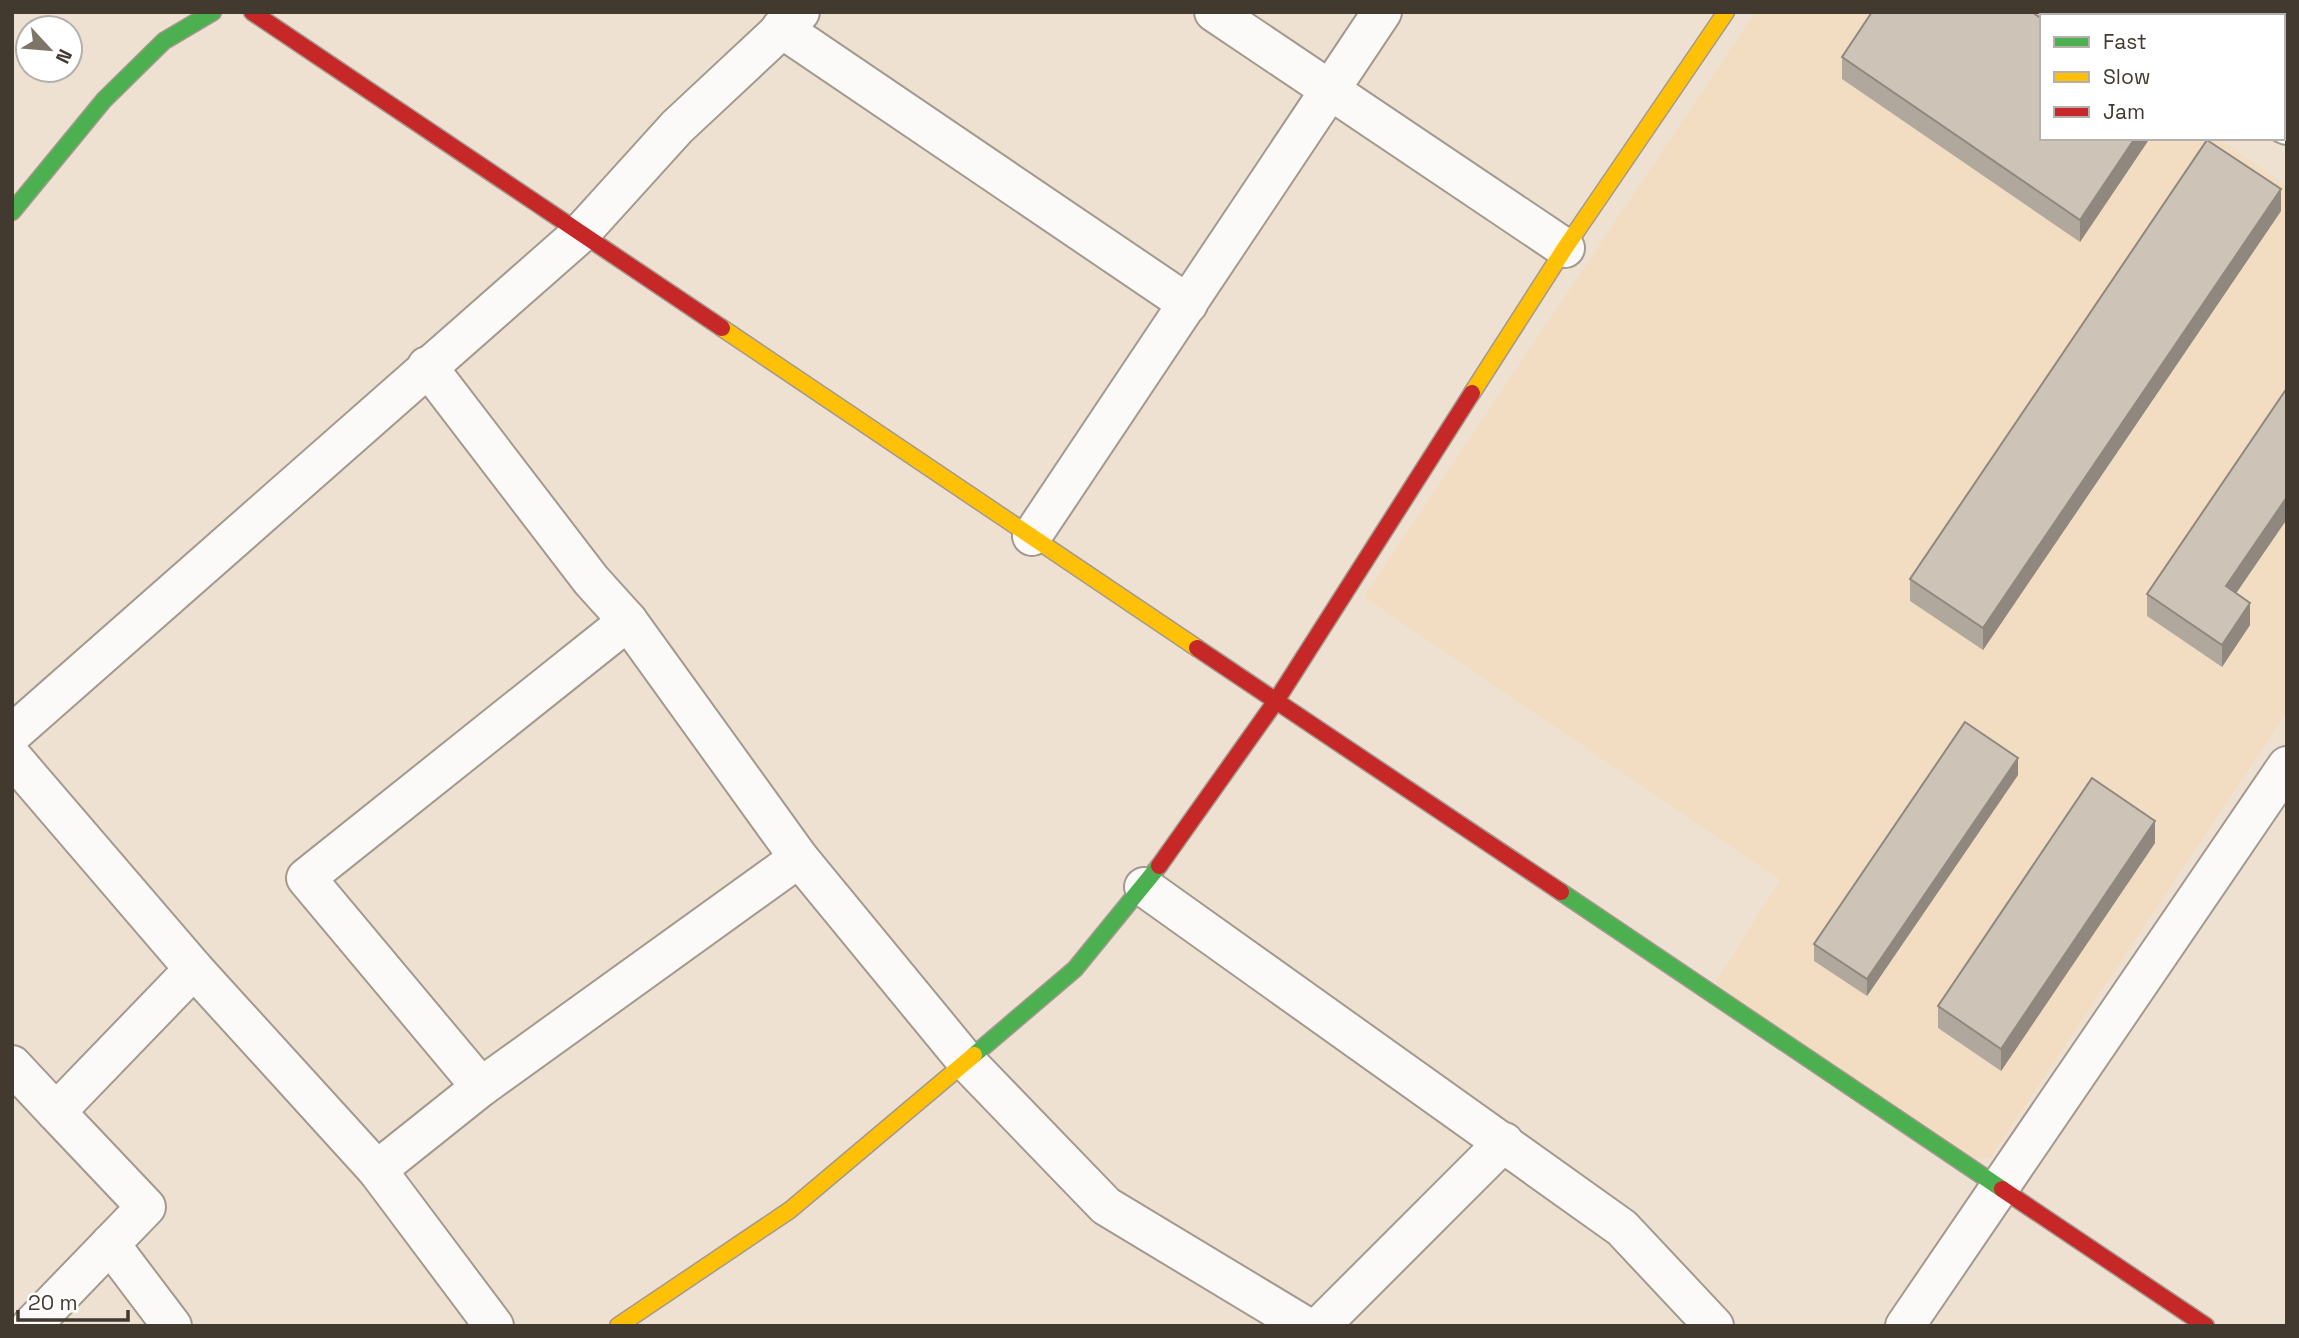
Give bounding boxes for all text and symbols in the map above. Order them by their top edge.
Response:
north arrow [14,14,84,84]
legend [2040,14,2285,140]
text: Fast [2103,28,2147,55]
text: N [50,45,78,67]
text: Slow [2103,63,2151,90]
text: Jam [2103,98,2145,125]
scale bar [18,1278,128,1322]
text: 20 m [28,1289,78,1316]

